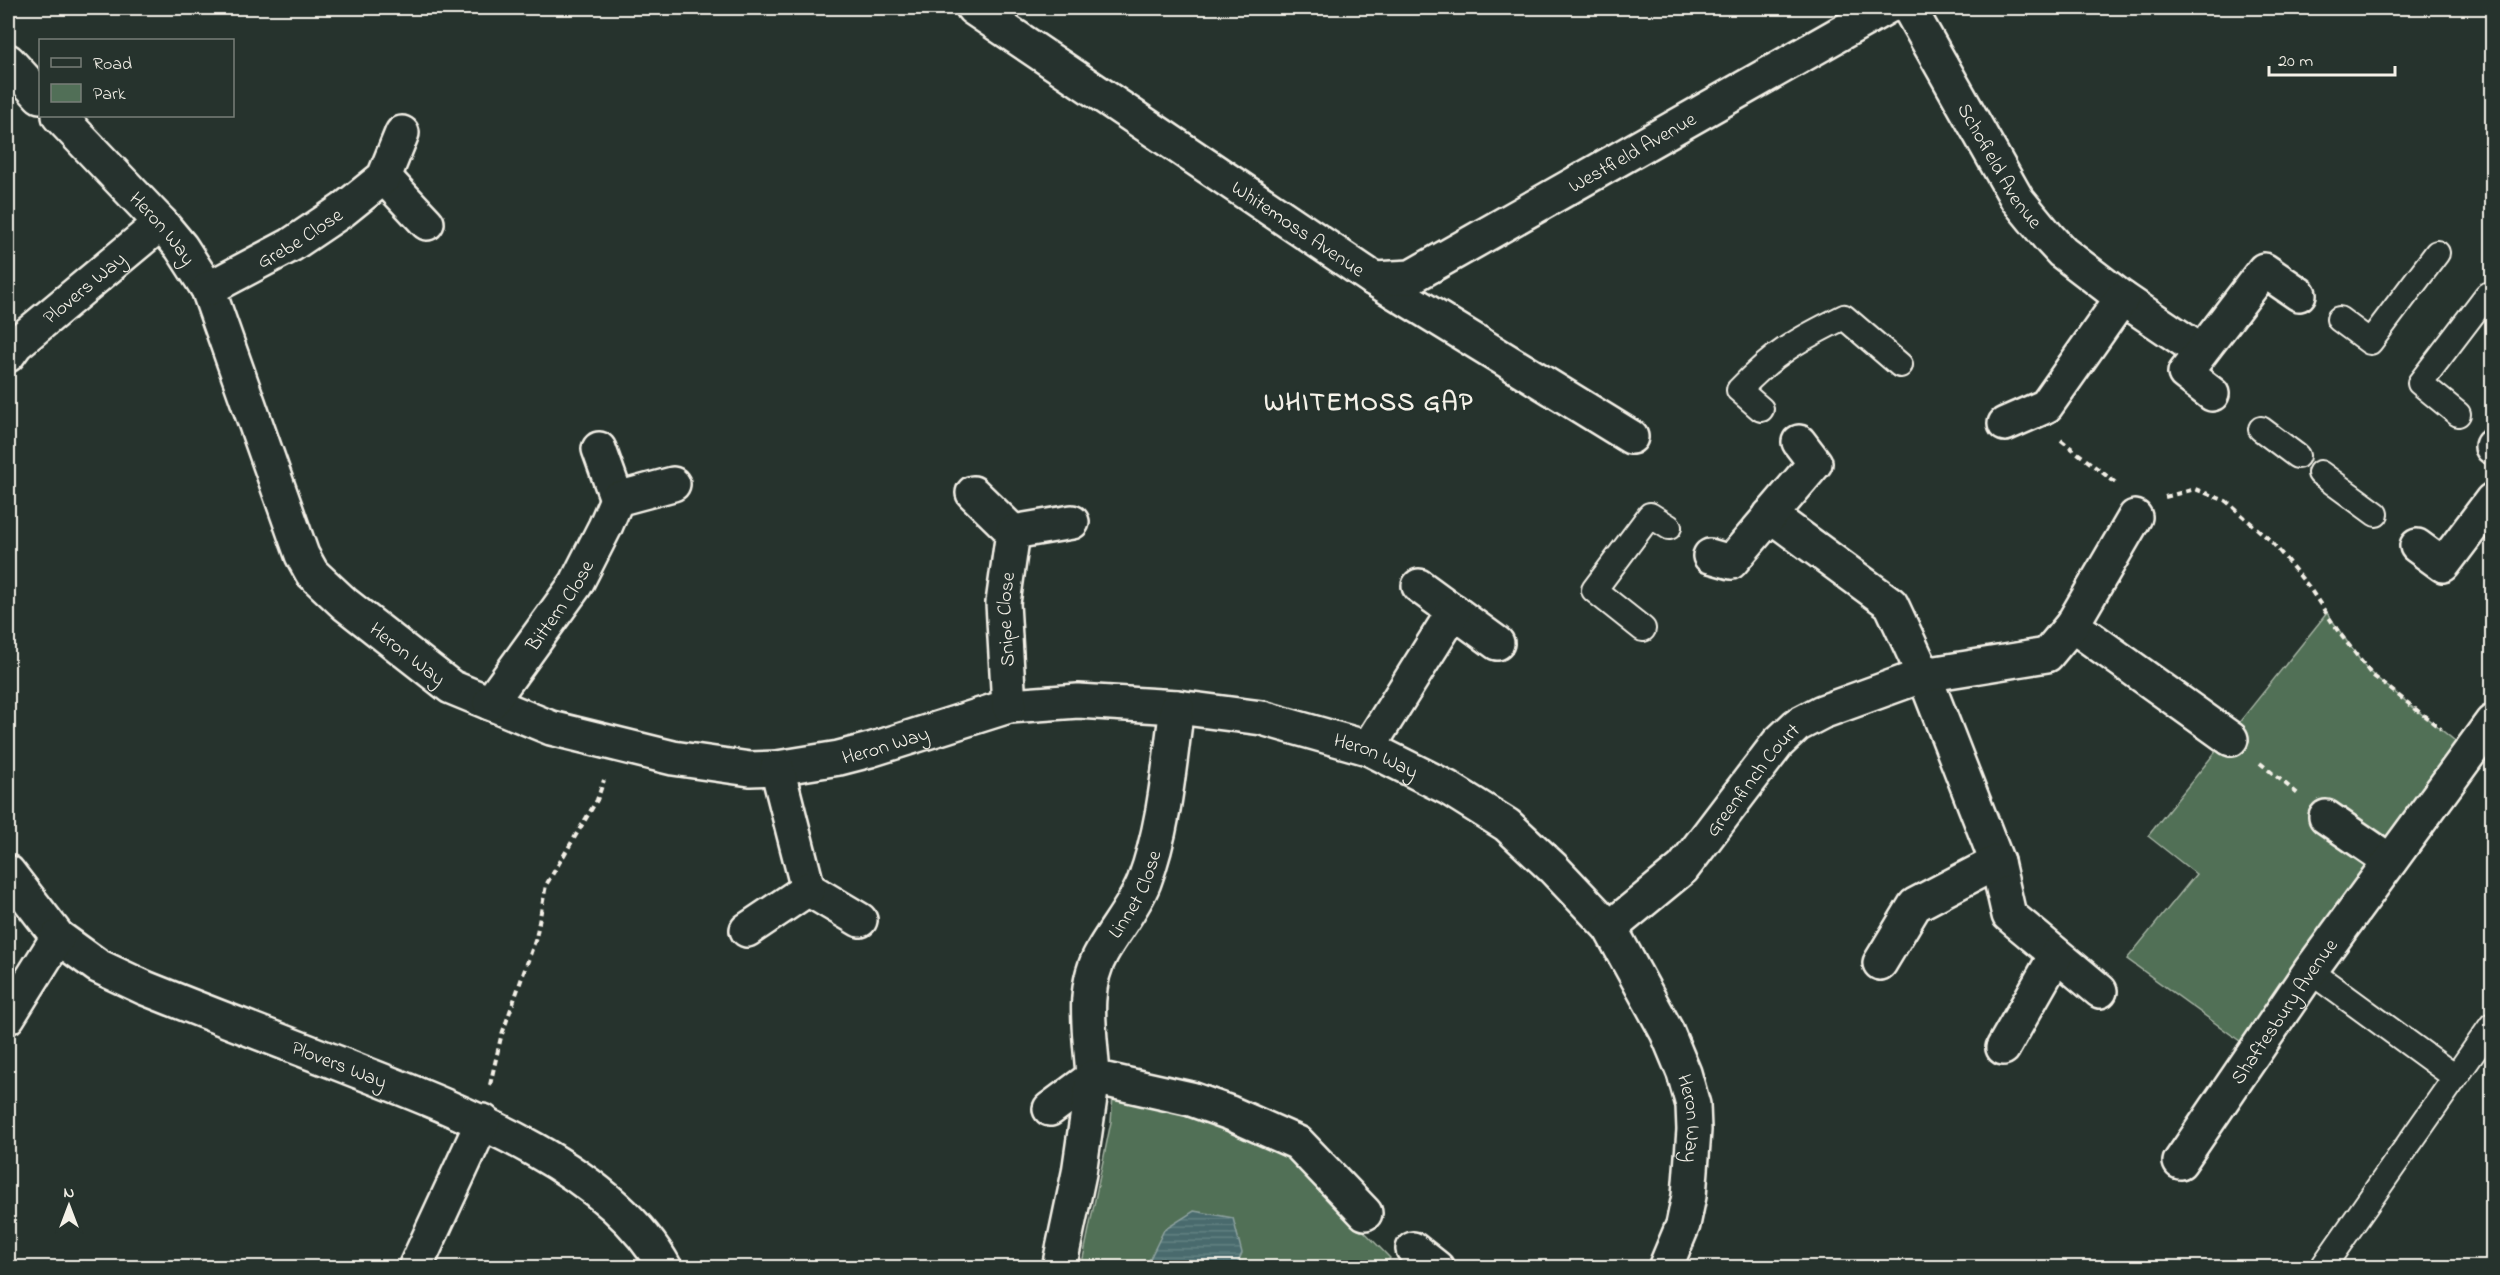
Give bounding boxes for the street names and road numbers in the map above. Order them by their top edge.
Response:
street label: Schofield Avenue [1949,98,2048,236]
street label: Westfield Avenue [1564,106,1702,202]
street label: Whitemoss Avenue [1225,175,1370,286]
street label: Heron Way [121,186,201,272]
street label: Grebe Close [253,202,350,277]
street label: Plovers Way [38,246,133,333]
street label: Bittern Close [519,556,603,659]
street label: Snipe Close [991,570,1024,667]
street label: Heron Way [362,616,451,694]
street label: Greenfinch Court [1700,717,1808,844]
street label: Heron Way [839,720,933,774]
street label: Heron Way [1330,727,1422,788]
street label: Linnet Close [1102,847,1170,945]
street label: Shaftesbury Avenue [2225,933,2346,1091]
street label: Plovers Way [287,1035,390,1098]
street label: Heron Way [1668,1071,1706,1164]

